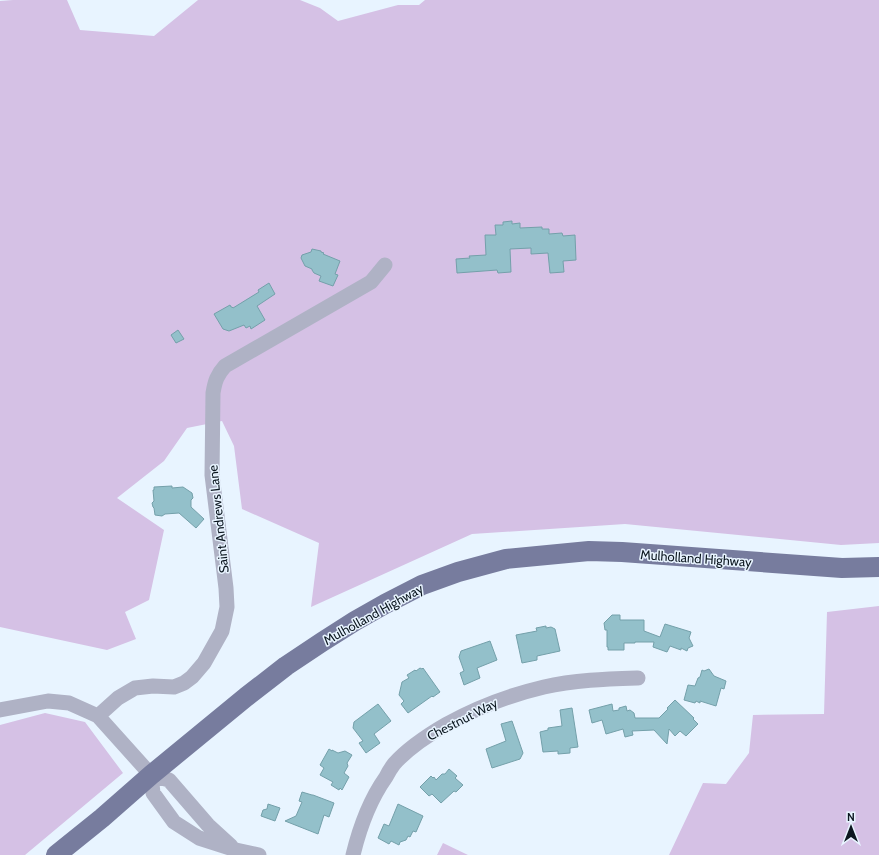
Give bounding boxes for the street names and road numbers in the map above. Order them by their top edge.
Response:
street label: Saint Andrews Lane [204,464,232,574]
street label: Mulholland Highway [640,546,753,570]
street label: Mulholland Highway [320,580,426,648]
street label: Chestnut Way [424,694,500,744]

